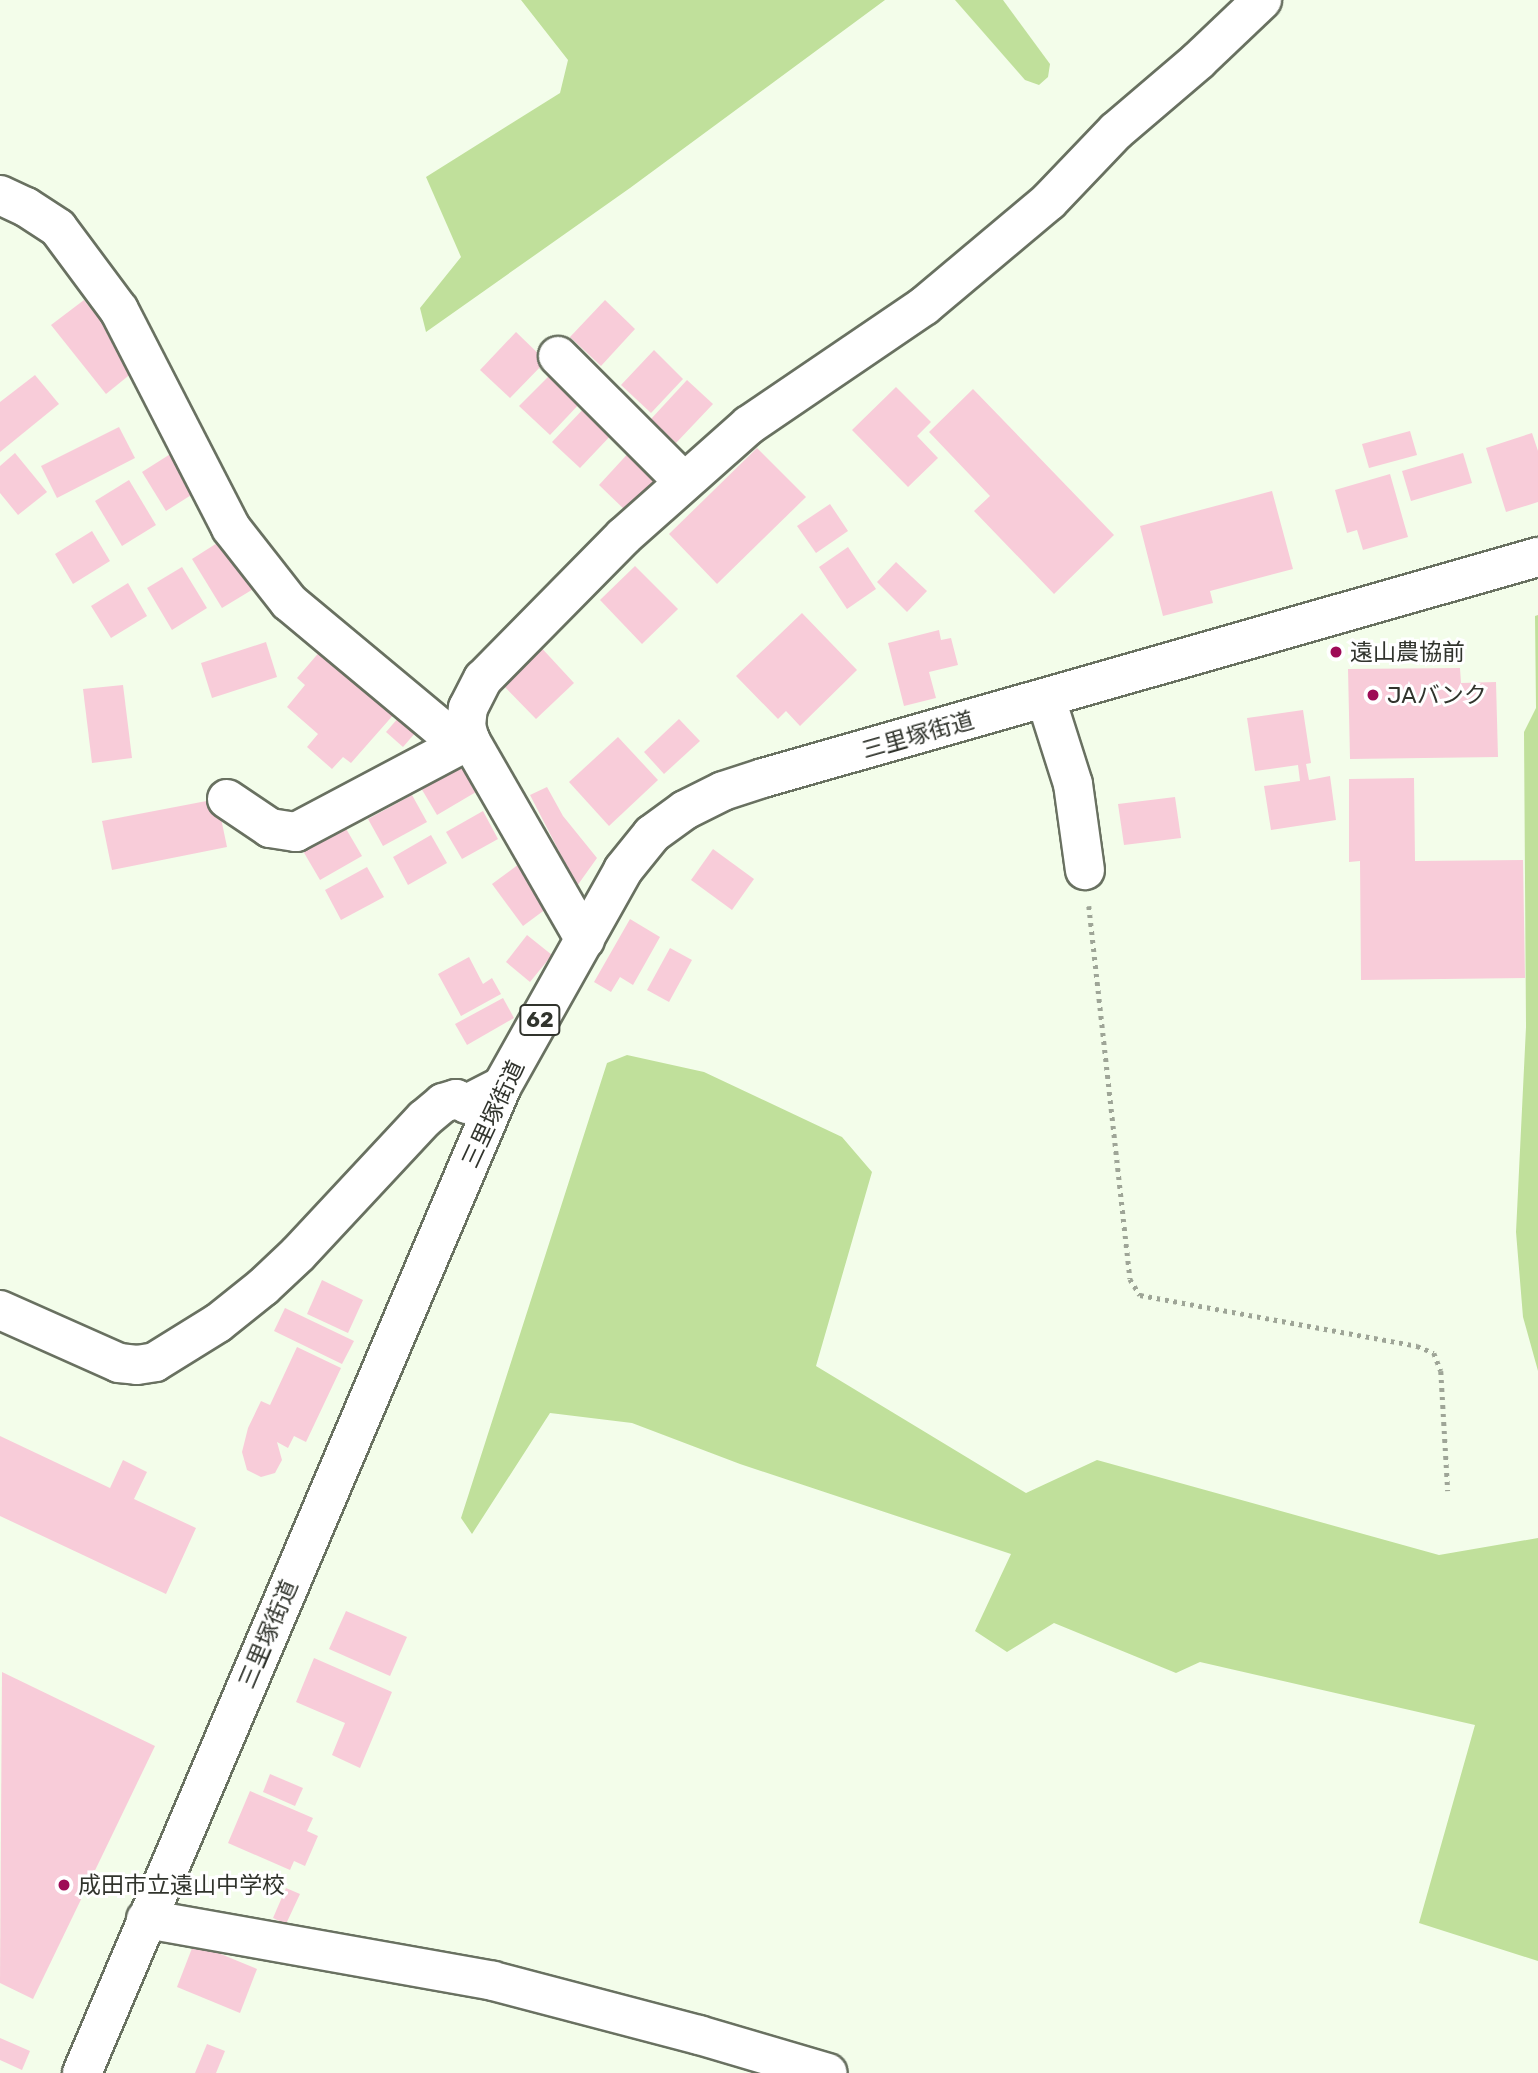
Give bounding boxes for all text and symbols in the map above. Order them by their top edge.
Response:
place label: 遠山農協前 [1350,638,1465,666]
marker: 遠山農協前 [1328,644,1344,660]
place label: JAバンク [1387,681,1486,709]
marker: JAバンク [1365,687,1381,703]
street label: 三里塚街道 [859,706,977,764]
road number: 62 [519,1002,561,1038]
street label: 三里塚街道 [456,1056,530,1172]
street label: 三里塚街道 [233,1576,303,1692]
place label: 成田市立遠山中学校 [78,1871,285,1899]
marker: 成田市立遠山中学校 [56,1877,72,1893]

